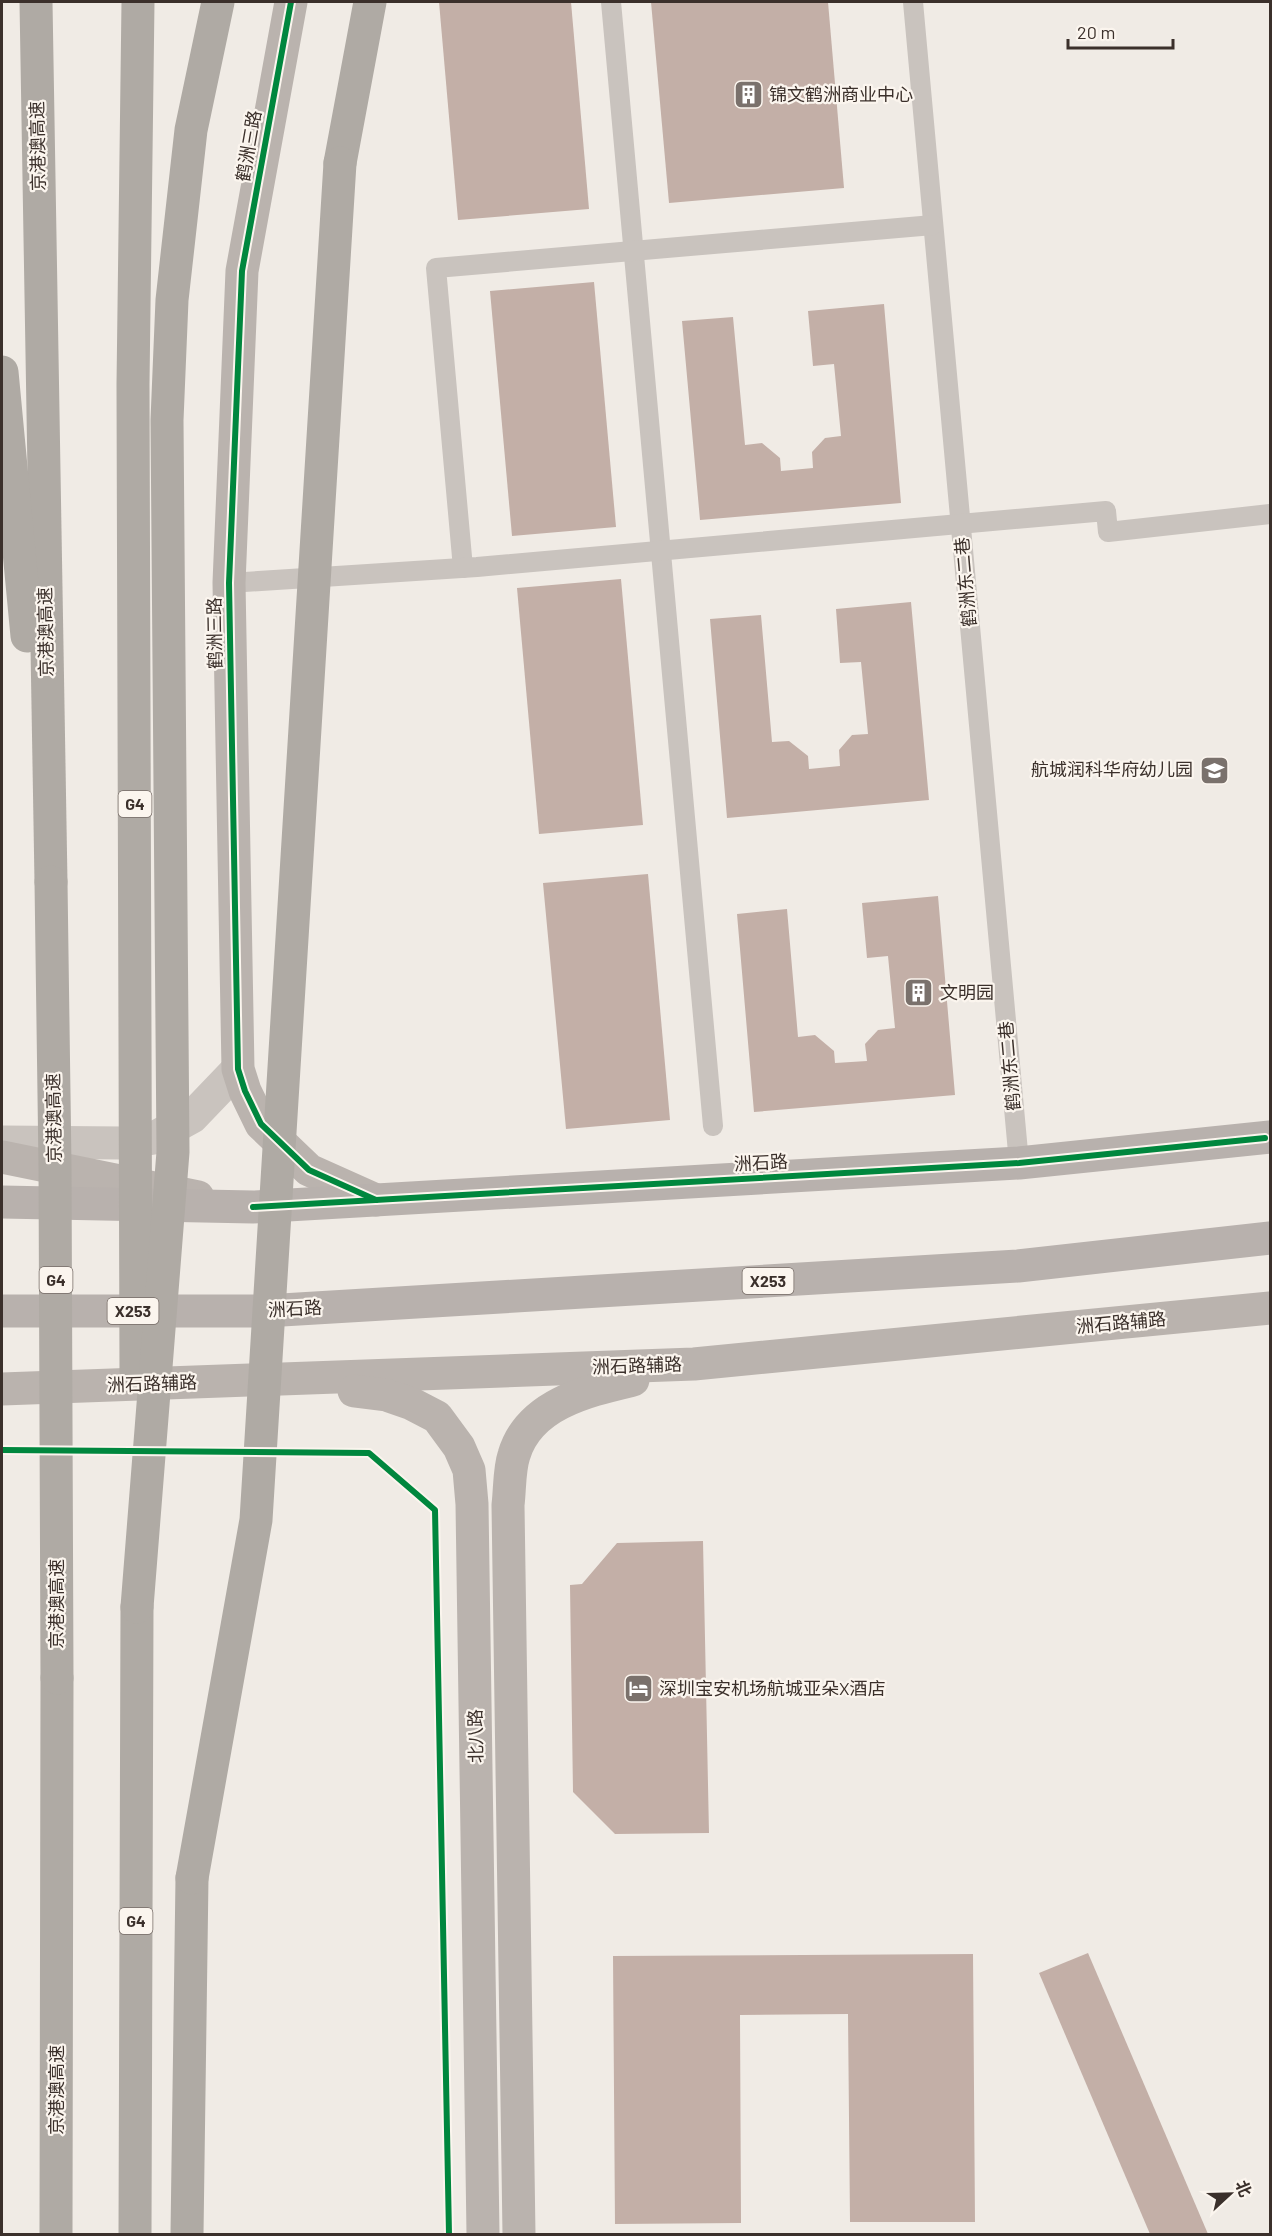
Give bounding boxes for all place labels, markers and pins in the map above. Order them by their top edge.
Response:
building icon: 锦文鹤洲商业中心 [732,79,764,111]
place label: 锦文鹤洲商业中心 [769,83,913,105]
school or university icon: 航城润科华府幼儿园 [1198,754,1230,786]
place label: 航城润科华府幼儿园 [1031,758,1193,780]
building icon: 文明园 [903,977,935,1009]
place label: 文明园 [940,981,994,1003]
hotel icon: 深圳宝安机场航城亚朵X酒店 [622,1673,654,1705]
place label: 深圳宝安机场航城亚朵X酒店 [659,1677,886,1699]

